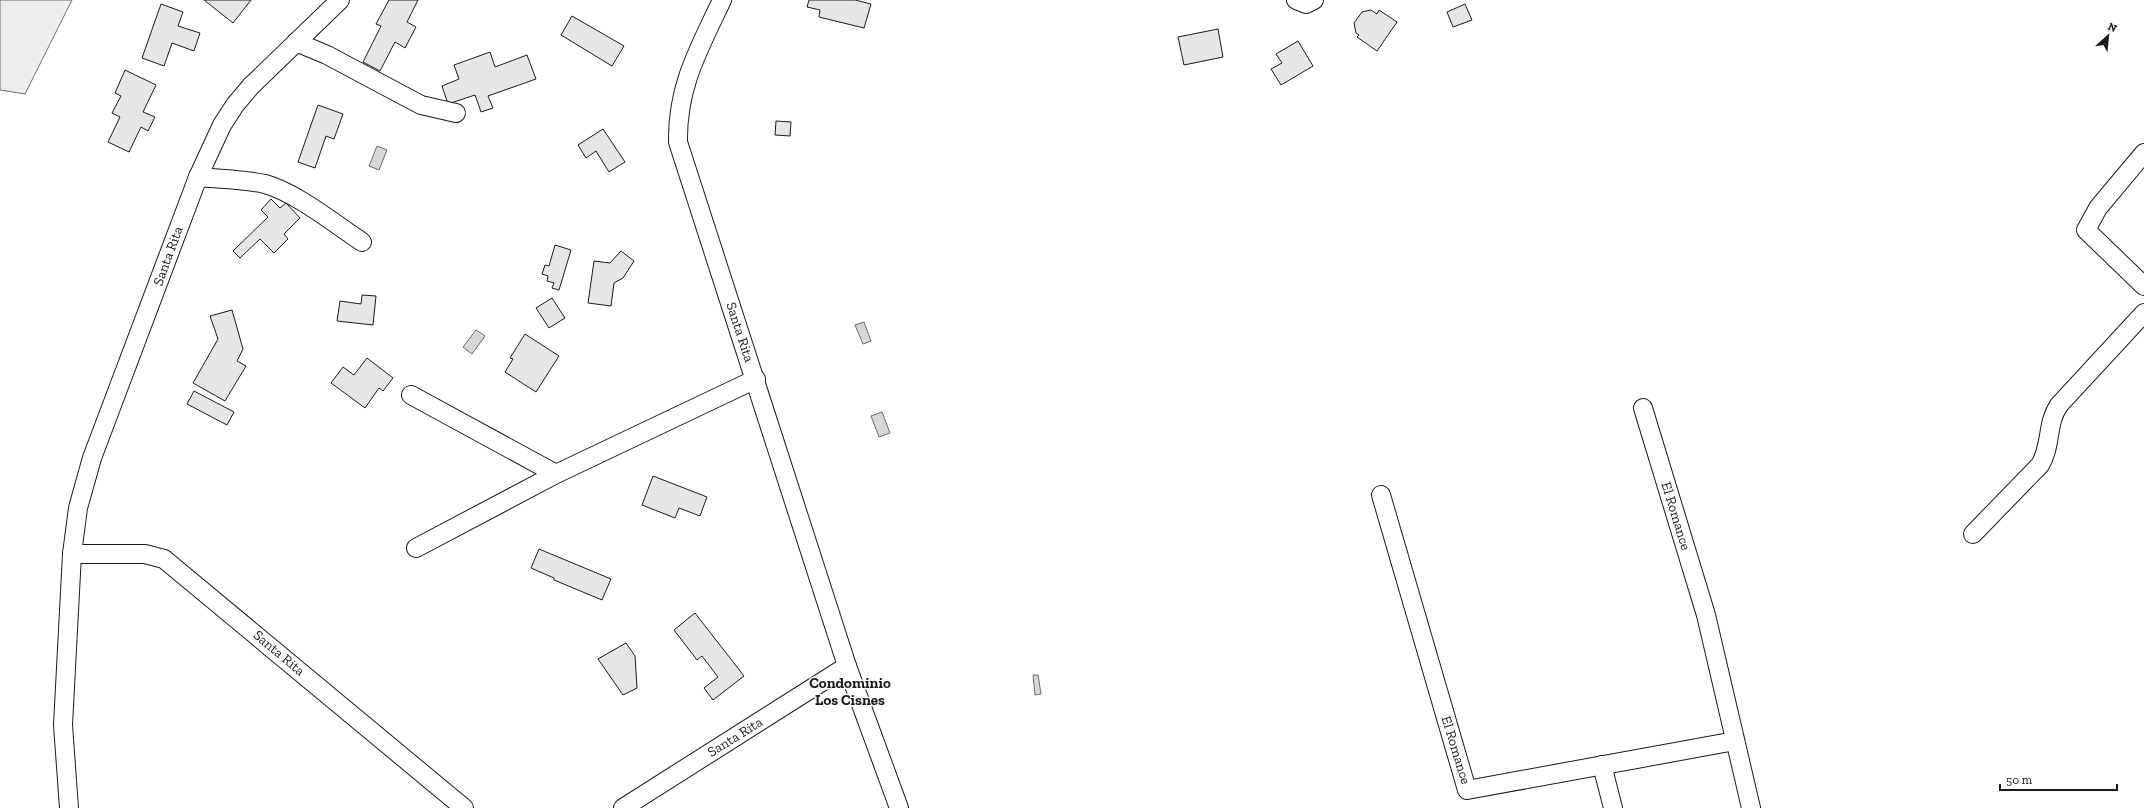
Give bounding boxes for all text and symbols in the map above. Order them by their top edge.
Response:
north arrow [2088,16,2128,56]
text: N [2106,20,2120,36]
street label: Santa Rita [149,224,187,288]
street label: Santa Rita [722,300,758,364]
street label: El Romance [1658,480,1695,553]
street label: Santa Rita [250,627,308,680]
district label: Condominio Los Cisnes [809,674,891,709]
street label: Santa Rita [704,713,766,761]
street label: El Romance [1438,714,1475,787]
scale bar [2000,766,2117,792]
text: 50 m [2006,773,2033,787]

